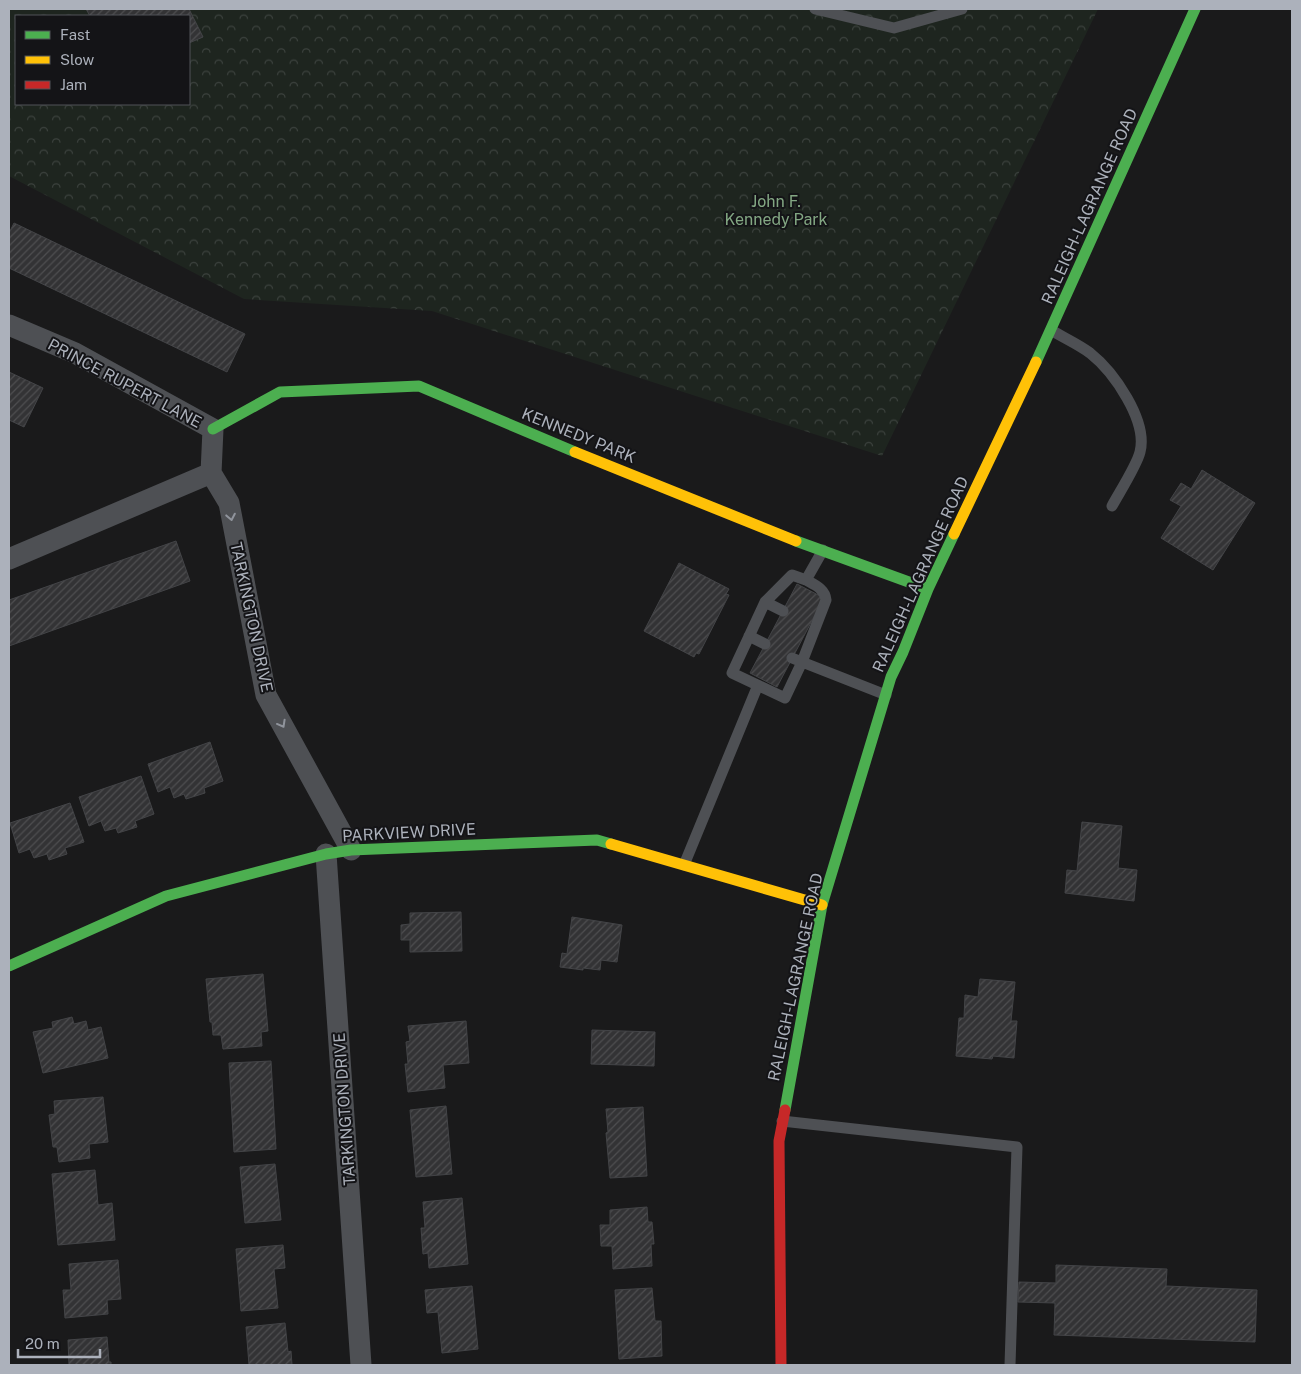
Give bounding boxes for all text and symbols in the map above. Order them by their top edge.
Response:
legend [15,15,190,105]
text: Fast [60,26,90,43]
text: Slow [60,51,95,68]
text: Jam [60,76,87,93]
street label: RALEIGH-LAGRANGE ROAD [1038,105,1141,307]
park label: John F. Kennedy Park [724,192,828,229]
street label: PRINCE RUPERT LANE [45,335,205,432]
street label: KENNEDY PARK [519,404,639,467]
street label: RALEIGH-LAGRANGE ROAD [869,473,972,675]
one-way arrow [226,512,236,521]
street label: TARKINGTON DRIVE [226,540,277,694]
one-way arrow [276,719,286,728]
street label: PARKVIEW DRIVE [342,820,476,845]
street label: RALEIGH-LAGRANGE ROAD [764,871,827,1083]
street label: TARKINGTON DRIVE [330,1032,359,1186]
scale bar [18,1326,100,1358]
text: 20 m [25,1335,60,1352]

